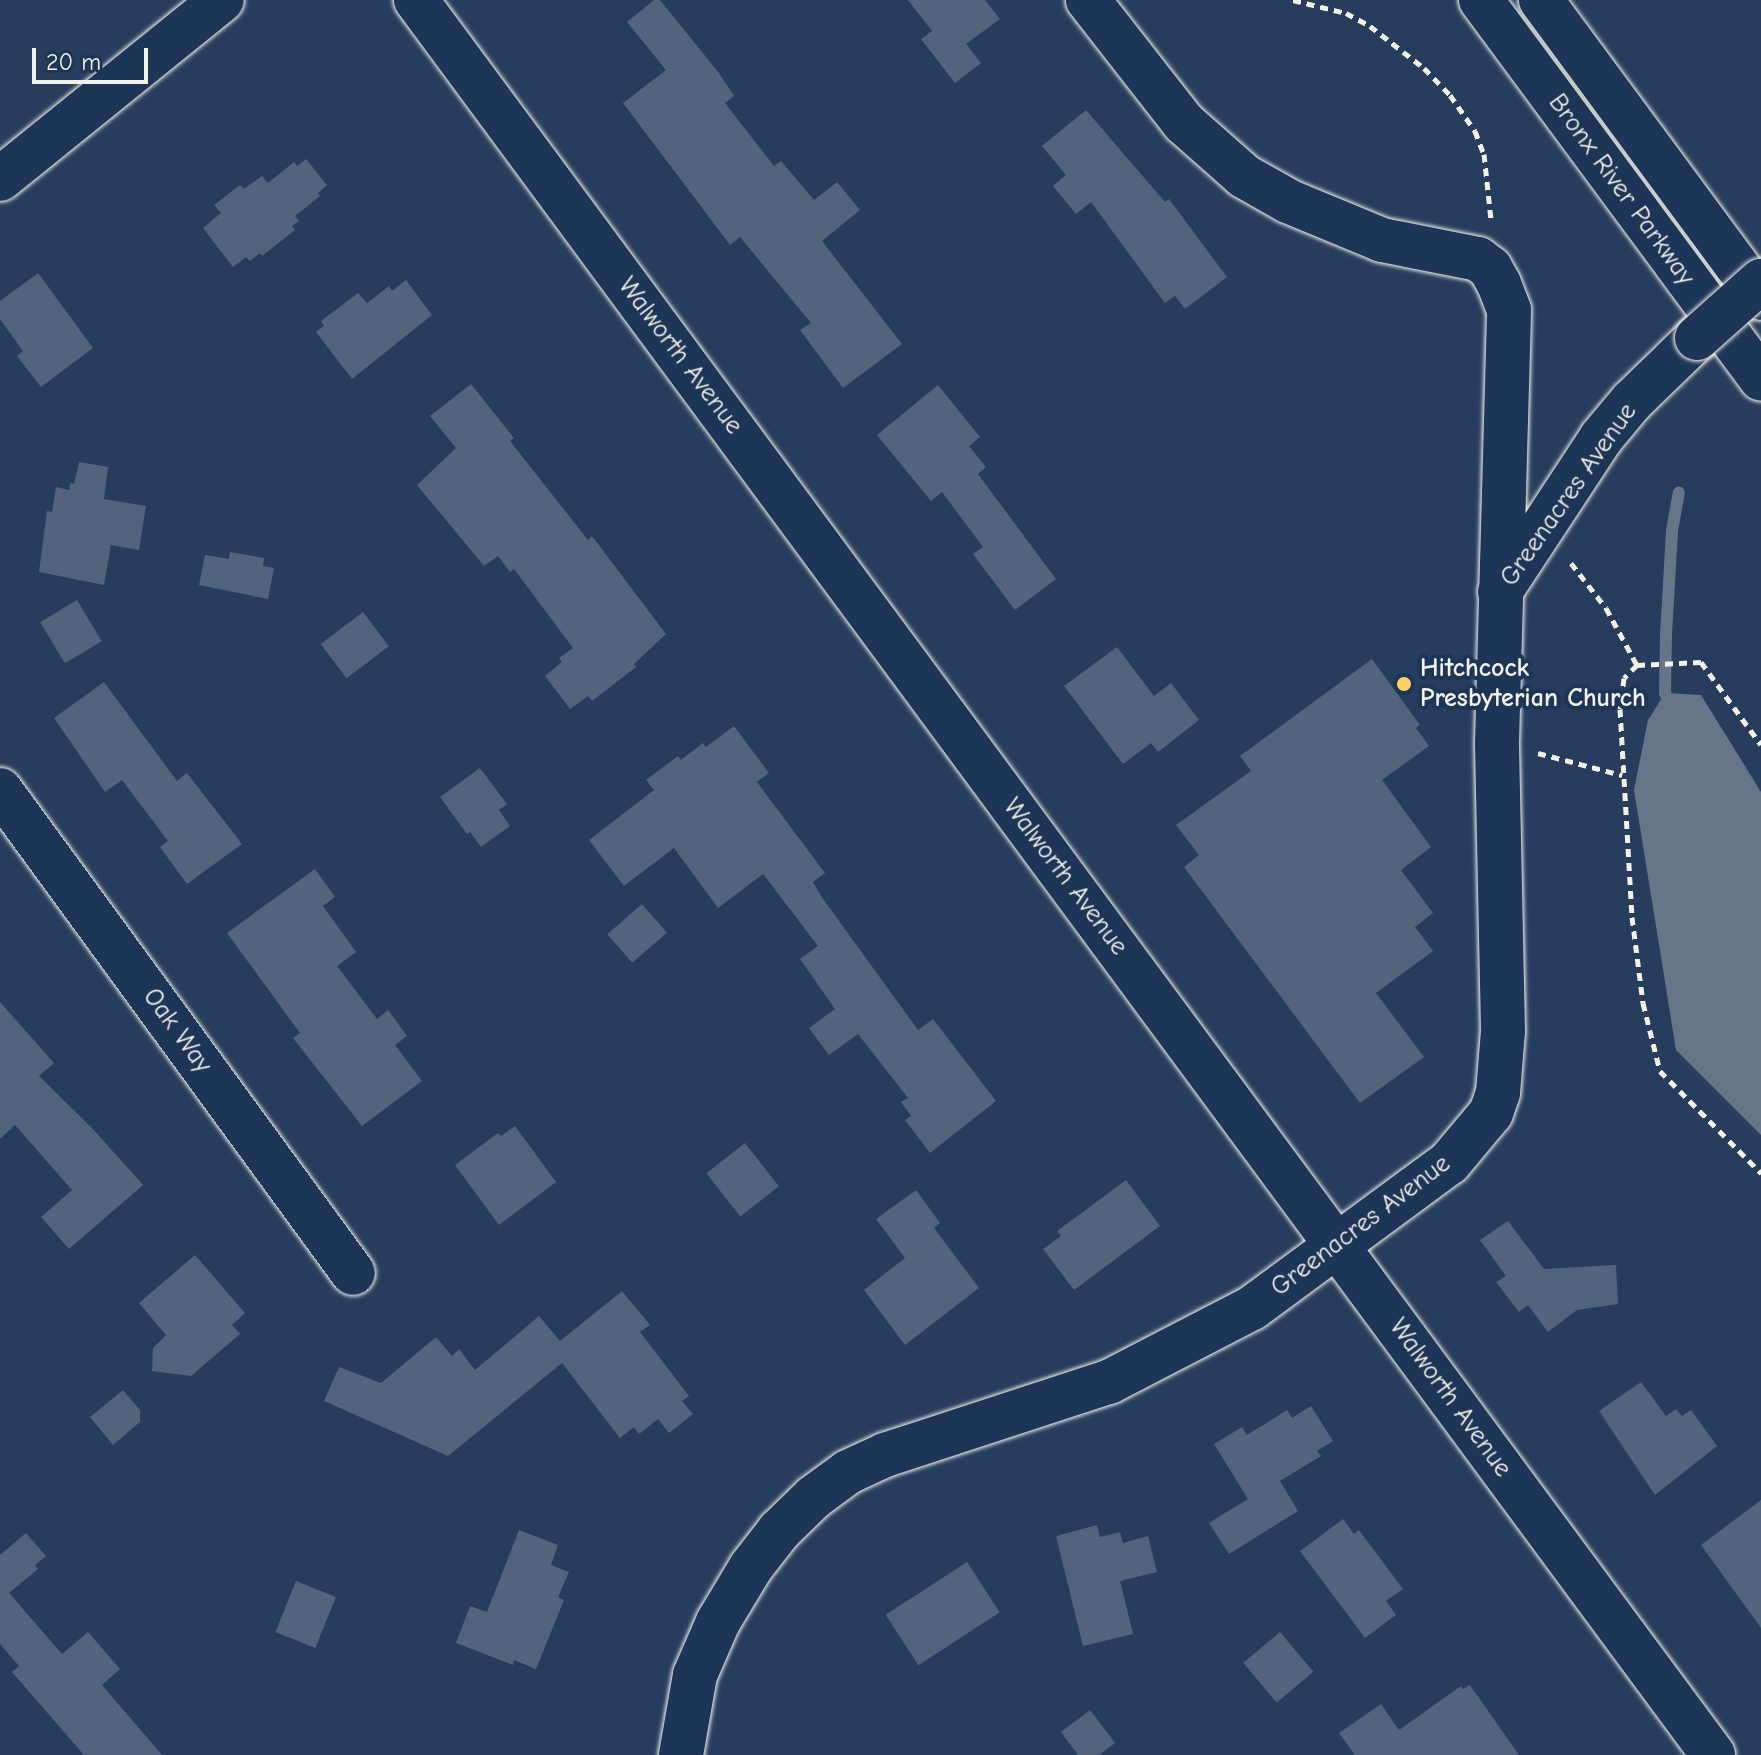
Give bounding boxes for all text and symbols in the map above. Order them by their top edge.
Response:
scale bar [36,32,152,82]
text: 20 m [46,48,101,76]
street label: Bronx River Parkway [1541,88,1701,292]
street label: Walworth Avenue [611,271,749,441]
street label: Greenacres Avenue [1494,397,1644,593]
place label: Hitchcock Presbyterian Church [1420,653,1646,714]
marker: Hitchcock Presbyterian Church [1395,675,1413,693]
street label: Walworth Avenue [996,792,1134,962]
street label: Oak Way [136,983,218,1079]
street label: Greenacres Avenue [1265,1148,1457,1304]
street label: Walworth Avenue [1382,1313,1518,1483]

